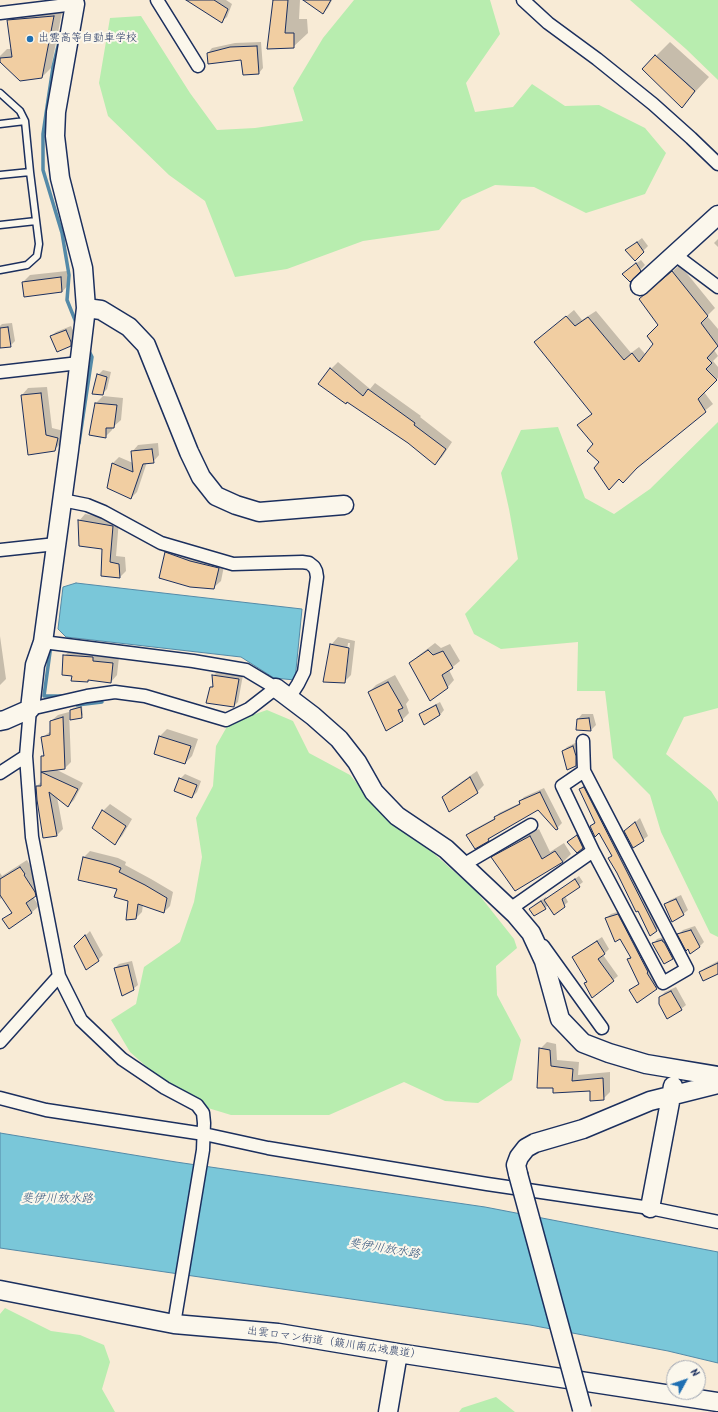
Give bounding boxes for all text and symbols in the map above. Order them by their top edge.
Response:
place label: 出雲高等自動車学校 [38,32,137,46]
marker: 出雲高等自動車学校 [25,34,35,44]
water label: 斐伊川放水路 [21,1193,93,1207]
water label: 斐伊川放水路 [347,1237,421,1263]
street label: 出雲ロマン街道（簸川南広域農道） [246,1325,422,1363]
north arrow [666,1360,706,1400]
text: N [685,1364,704,1381]

